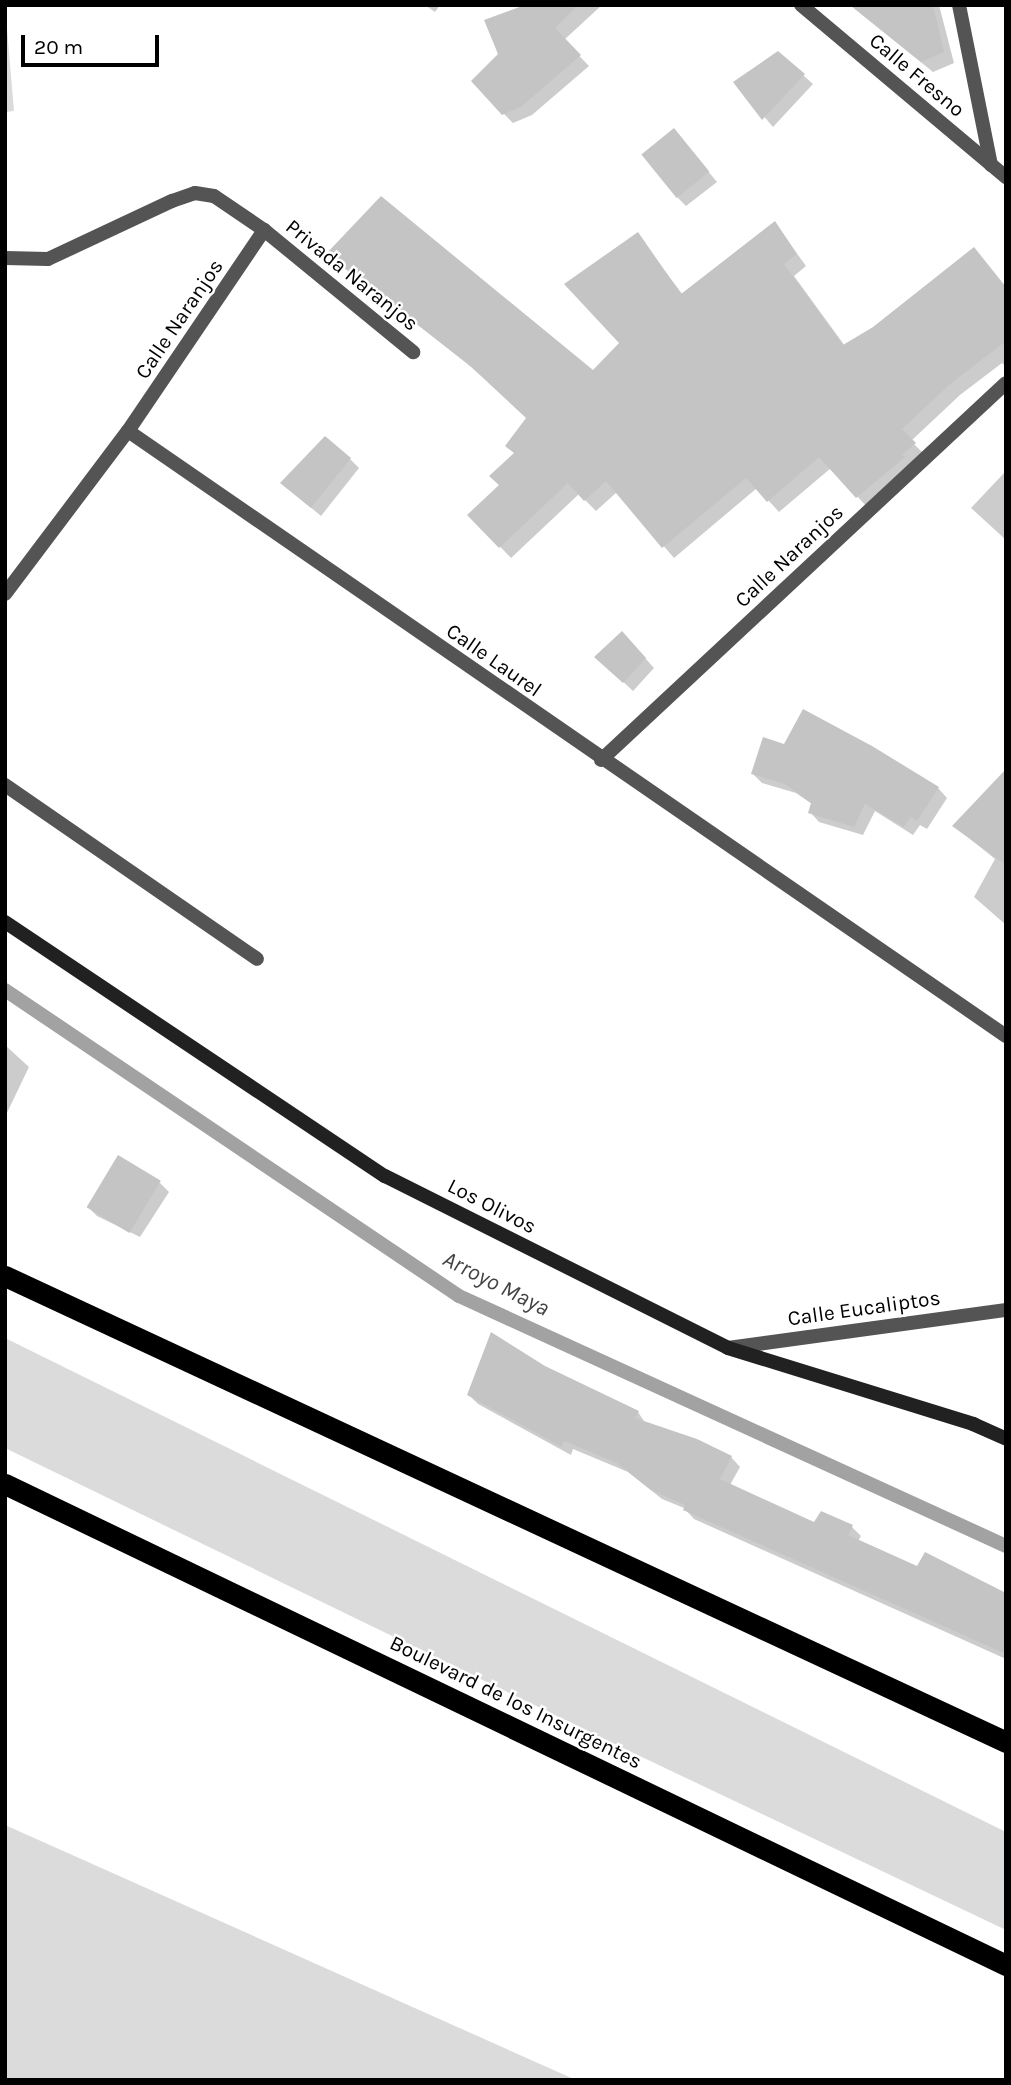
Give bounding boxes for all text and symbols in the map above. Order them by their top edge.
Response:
scale bar [24,21,163,65]
street label: Calle Fresno [864,28,970,122]
text: 20 m [34,35,83,59]
street label: Privada Naranjos [281,214,423,336]
street label: Calle Naranjos [130,254,228,384]
street label: Calle Naranjos [730,499,848,613]
street label: Calle Laurel [442,618,546,702]
street label: Los Olivos [443,1173,541,1239]
water label: Arroyo Maya [438,1245,554,1323]
street label: Calle Eucaliptos [786,1285,942,1331]
street label: Boulevard de los Insurgentes [386,1630,646,1774]

